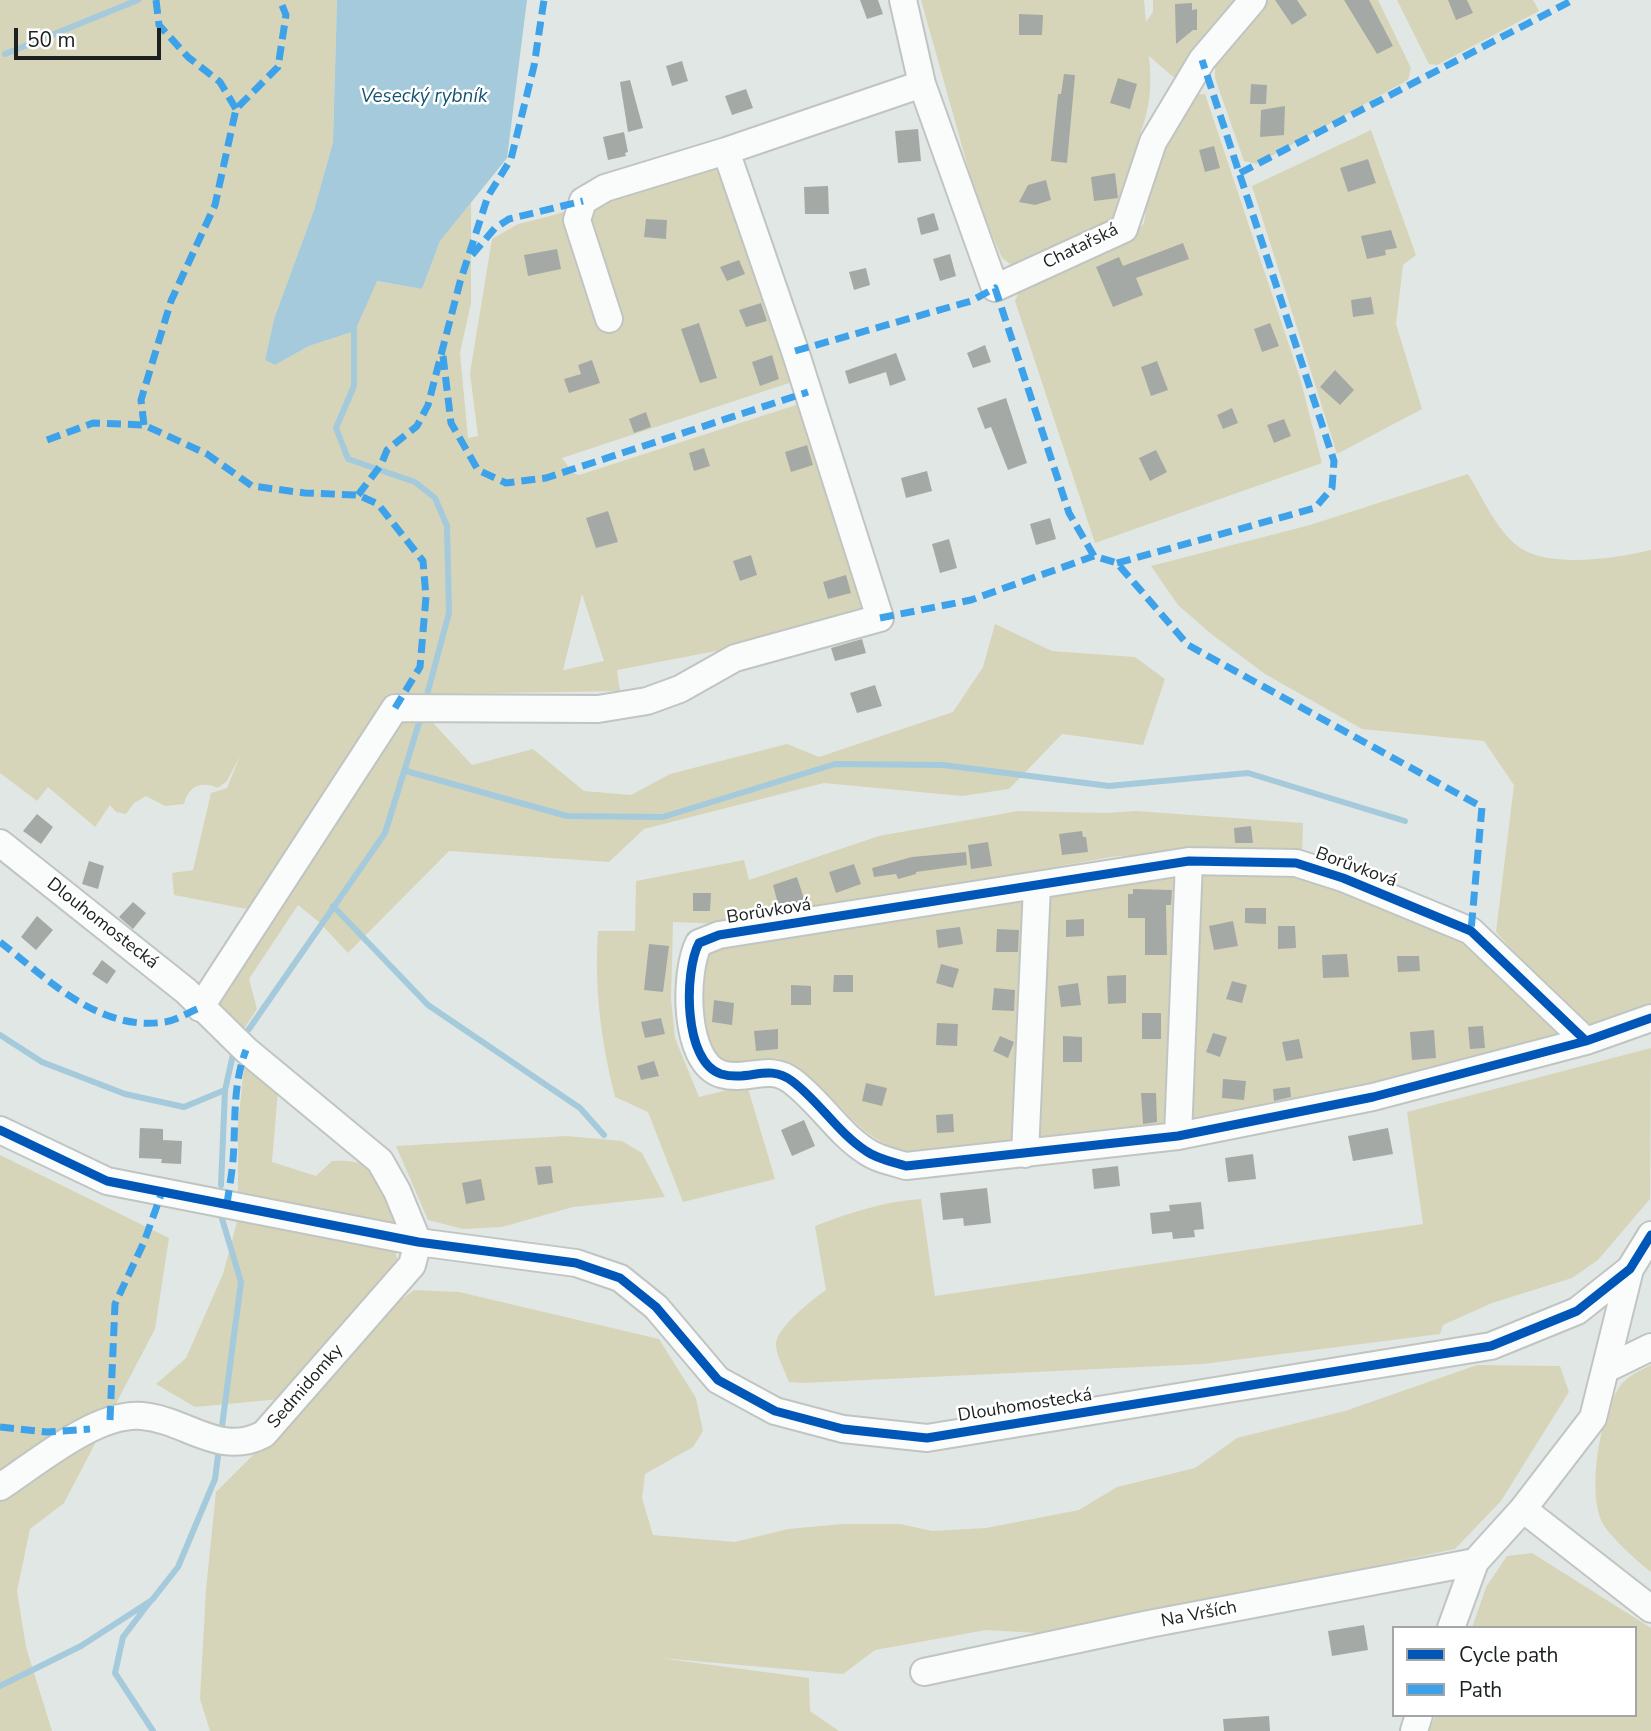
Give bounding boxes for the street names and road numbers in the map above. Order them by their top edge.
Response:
street label: Chatařská [1040,219,1122,275]
street label: Borůvková [1312,843,1400,893]
street label: Dlouhomostecká [42,874,162,974]
street label: Borůvková [725,895,813,929]
street label: Sedmidomky [264,1340,348,1434]
street label: Dlouhomostecká [956,1385,1094,1427]
street label: Na Vrších [1159,1597,1239,1633]

